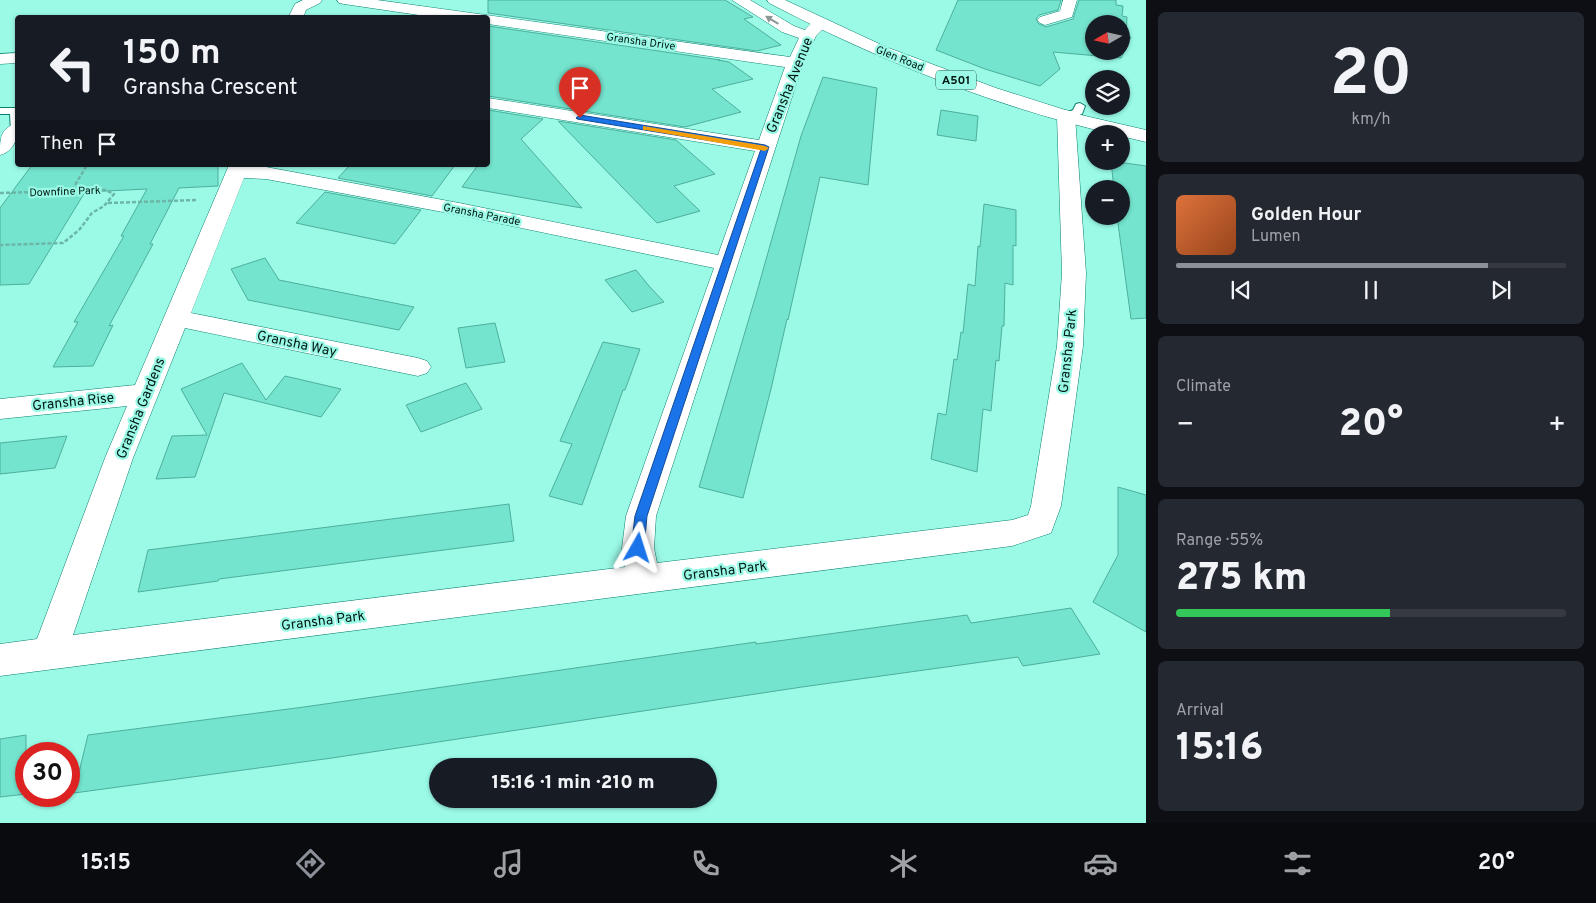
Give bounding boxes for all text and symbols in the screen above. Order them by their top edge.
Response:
one-way arrow [766,15,779,24]
north arrow [1085,15,1130,60]
map controls [1085,15,1130,225]
street label: Gransha Drive [605,30,676,54]
text: 150 m [123,32,221,76]
icon: left [40,35,105,100]
street label: Gransha Avenue [763,35,817,136]
text: 20 [1330,36,1412,118]
street label: Glen Road [873,43,926,75]
pin [559,67,601,118]
road number: A501 [936,70,976,90]
button: layers [1085,70,1130,115]
icon: arrive [566,74,594,102]
text: Gransha Crescent [123,75,298,102]
text: km/h [1352,110,1390,130]
button: + [1085,125,1130,170]
icon: arrive [93,130,121,158]
text: Then [40,132,83,156]
button: − [1085,180,1130,225]
street label: Downfine Park [29,184,101,200]
street label: Gransha Parade [442,201,522,229]
text: Golden Hour [1251,203,1362,227]
text: Lumen [1251,227,1301,247]
icon: previous [1227,276,1255,304]
icon: pause [1357,276,1385,304]
icon: next [1487,276,1515,304]
street label: Gransha Park [1056,308,1081,394]
street label: Gransha Way [255,328,338,361]
street label: Gransha Gardens [113,355,169,462]
text: Climate [1176,377,1231,397]
street label: Gransha Rise [31,390,115,415]
text: 20° [1339,401,1403,450]
text: − [1176,408,1194,444]
text: + [1548,408,1566,444]
position arrow [611,521,663,573]
text: Range · 55% [1176,531,1263,551]
text: 275 km [1176,555,1307,604]
street label: Gransha Park [682,558,768,585]
street label: Gransha Park [280,608,366,635]
text: Arrival [1176,701,1224,721]
text: 15:16 [1176,725,1263,774]
speed limit sign: 30 [15,742,80,807]
text: 15:16 · 1 min · 210 m [491,771,655,795]
icon: directions [293,846,328,881]
icon: music [491,846,526,881]
icon: phone [688,846,723,881]
icon: climate [886,846,921,881]
icon: car [1083,846,1118,881]
icon: filters [1280,846,1315,881]
text: 15:15 [81,850,131,877]
text: 20° [1478,850,1515,877]

